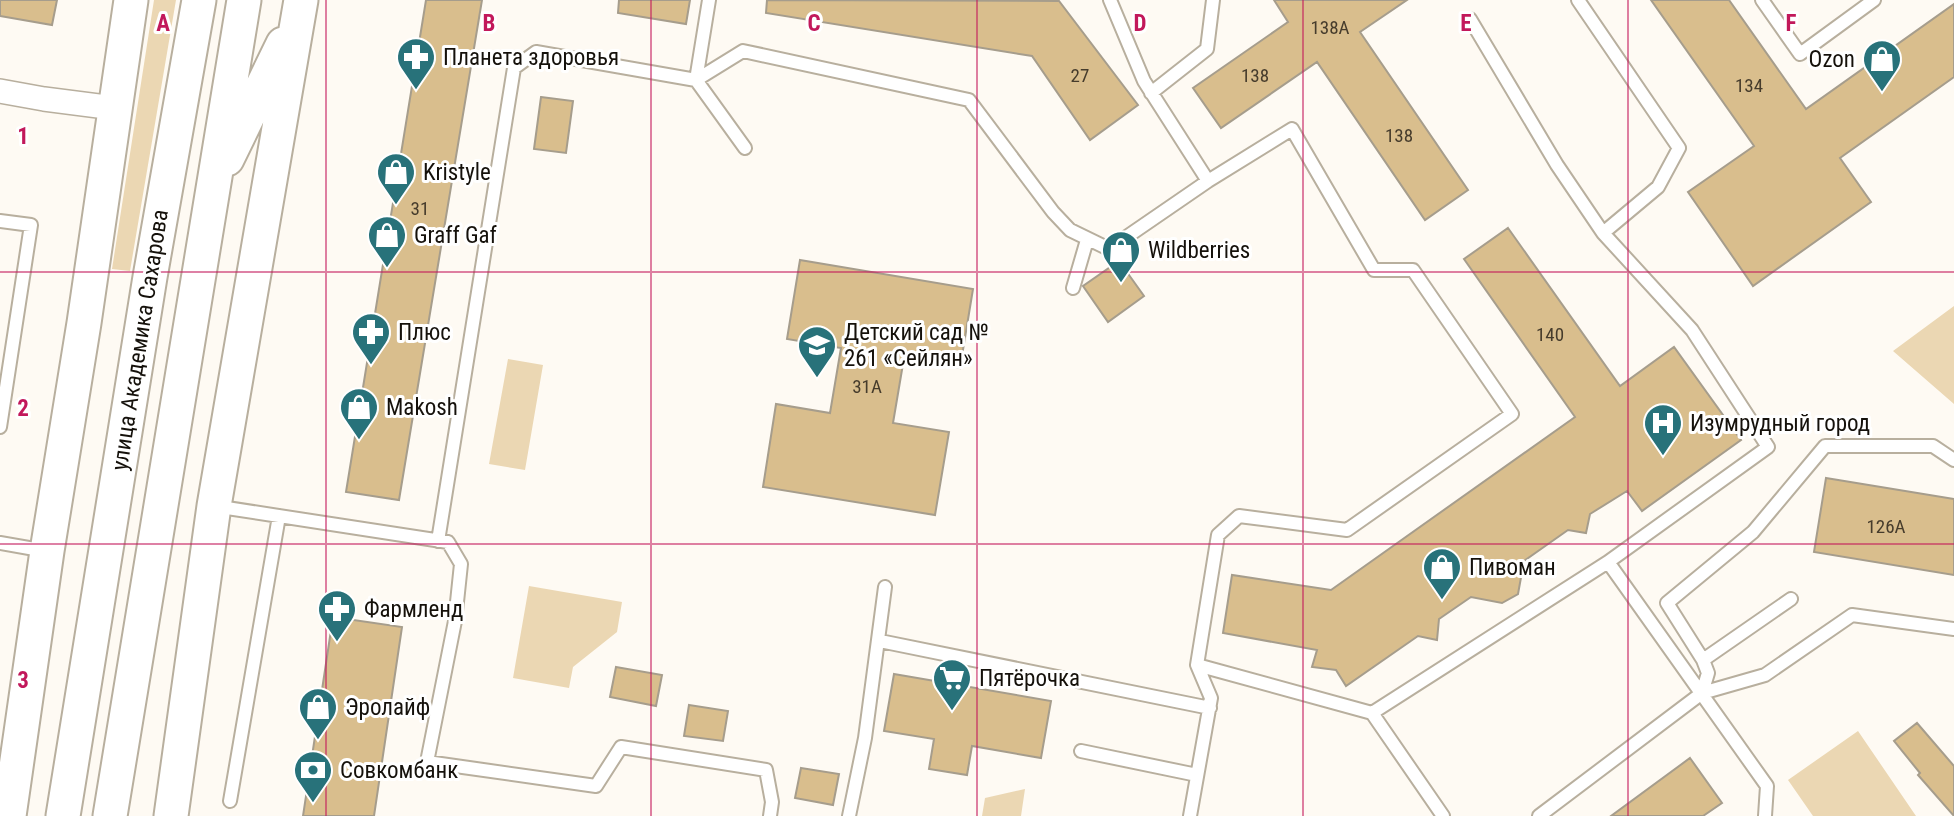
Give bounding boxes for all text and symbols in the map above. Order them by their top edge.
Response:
text: A [156,10,170,37]
text: B [483,10,495,37]
text: C [807,10,821,37]
text: D [1134,10,1147,37]
text: E [1460,10,1472,37]
text: F [1786,10,1797,37]
house number: 138А [1310,16,1350,39]
pharmacy icon: Планета здоровья [395,36,437,91]
shop icon: Ozon [1861,38,1903,93]
place label: Планета здоровья [443,44,619,71]
place label: Ozon [1809,46,1855,73]
house number: 27 [1071,64,1089,87]
house number: 138 [1241,64,1269,87]
house number: 134 [1735,74,1763,97]
text: 1 [17,123,29,150]
house number: 138 [1385,124,1413,147]
shop icon: Kristyle [375,151,417,206]
place label: Kristyle [423,159,491,186]
house number: 31 [411,197,429,220]
street label: улица Академика Сахарова [106,208,174,472]
shop icon: Graff Gaf [366,214,408,269]
place label: Graff Gaf [414,222,498,249]
shop icon: Wildberries [1100,229,1142,284]
place label: Wildberries [1148,237,1250,264]
pharmacy icon: Плюс [350,311,392,366]
place label: Плюс [398,319,451,346]
place label: Детский сад № 261 «Сейлян» [844,319,989,372]
house number: 140 [1536,323,1564,346]
school or university icon: Детский сад № 261 «Сейлян» [796,324,838,379]
house number: 31А [852,375,882,398]
shop icon: Makosh [338,386,380,441]
place label: Makosh [386,394,458,421]
text: 2 [17,395,29,422]
hospital icon: Изумрудный город [1642,402,1684,457]
place label: Изумрудный город [1690,410,1870,437]
house number: 126А [1866,515,1906,538]
shop icon: Пивоман [1421,546,1463,601]
place label: Пивоман [1469,554,1556,581]
pharmacy icon: Фармленд [316,588,358,643]
place label: Фармленд [364,596,463,623]
supermarket icon: Пятёрочка [931,657,973,712]
place label: Пятёрочка [979,665,1080,692]
text: 3 [17,667,29,694]
shop icon: Эролайф [297,686,339,741]
place label: Эролайф [345,694,430,721]
bank icon: Совкомбанк [292,749,334,804]
place label: Совкомбанк [340,757,458,784]

